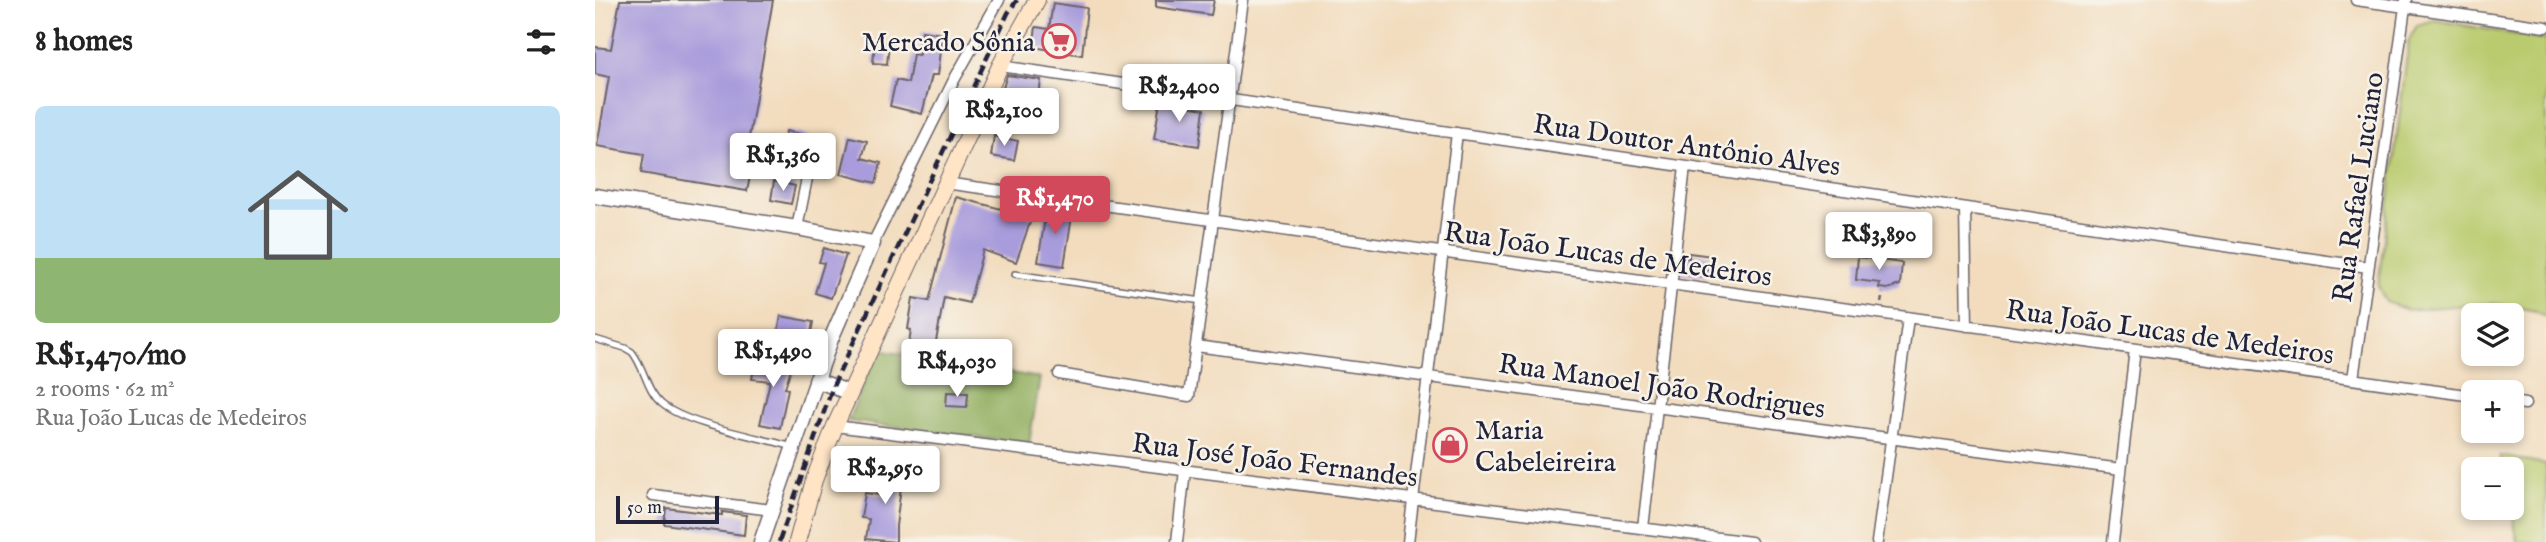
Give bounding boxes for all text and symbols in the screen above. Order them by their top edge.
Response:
supermarket icon: Mercado Sônia [1040,22,1078,60]
text: 8 homes [35,23,133,61]
icon: filters [522,23,560,61]
place label: Mercado Sônia [862,26,1036,61]
pin: R$2,400 [1114,64,1244,124]
street label: Rua Rafael Luciano [2326,70,2393,305]
text: R$2,400 [1138,72,1220,101]
pin: R$2,100 [939,88,1069,148]
text: R$2,100 [965,96,1043,125]
street label: Rua Doutor Antônio Alves [1531,108,1842,185]
pin: R$1,360 [718,134,848,193]
text: R$1,360 [746,141,820,170]
icon: home [235,152,361,278]
pin: R$1,470 [990,176,1120,236]
text: R$1,470 [1016,184,1094,213]
pin: R$3,890 [1814,212,1944,272]
street label: Rua João Lucas de Medeiros [1441,215,1774,296]
text: R$3,890 [1841,220,1917,249]
street label: Rua João Lucas de Medeiros [2003,293,2336,374]
map controls [2461,303,2524,520]
button: layers [2461,303,2524,366]
pin: R$1,490 [708,330,838,389]
text: R$1,470/mo [35,337,186,375]
text: R$1,490 [734,337,812,366]
pin: R$4,030 [892,340,1022,399]
text: R$4,030 [917,347,997,376]
street label: Rua Manoel João Rodrigues [1496,347,1827,428]
text: 2 rooms · 62 m² [35,375,175,404]
button: + [2461,380,2524,443]
text: Rua João Lucas de Medeiros [35,404,307,433]
place label: Maria Cabeleireira [1475,414,1617,481]
shop icon: Maria Cabeleireira [1431,426,1469,464]
street label: Rua José João Fernandes [1130,427,1420,496]
pin: R$2,950 [820,447,950,506]
text: R$2,950 [847,454,923,483]
button: − [2461,457,2524,520]
scale bar [616,493,719,525]
text: 50 m [627,496,662,520]

